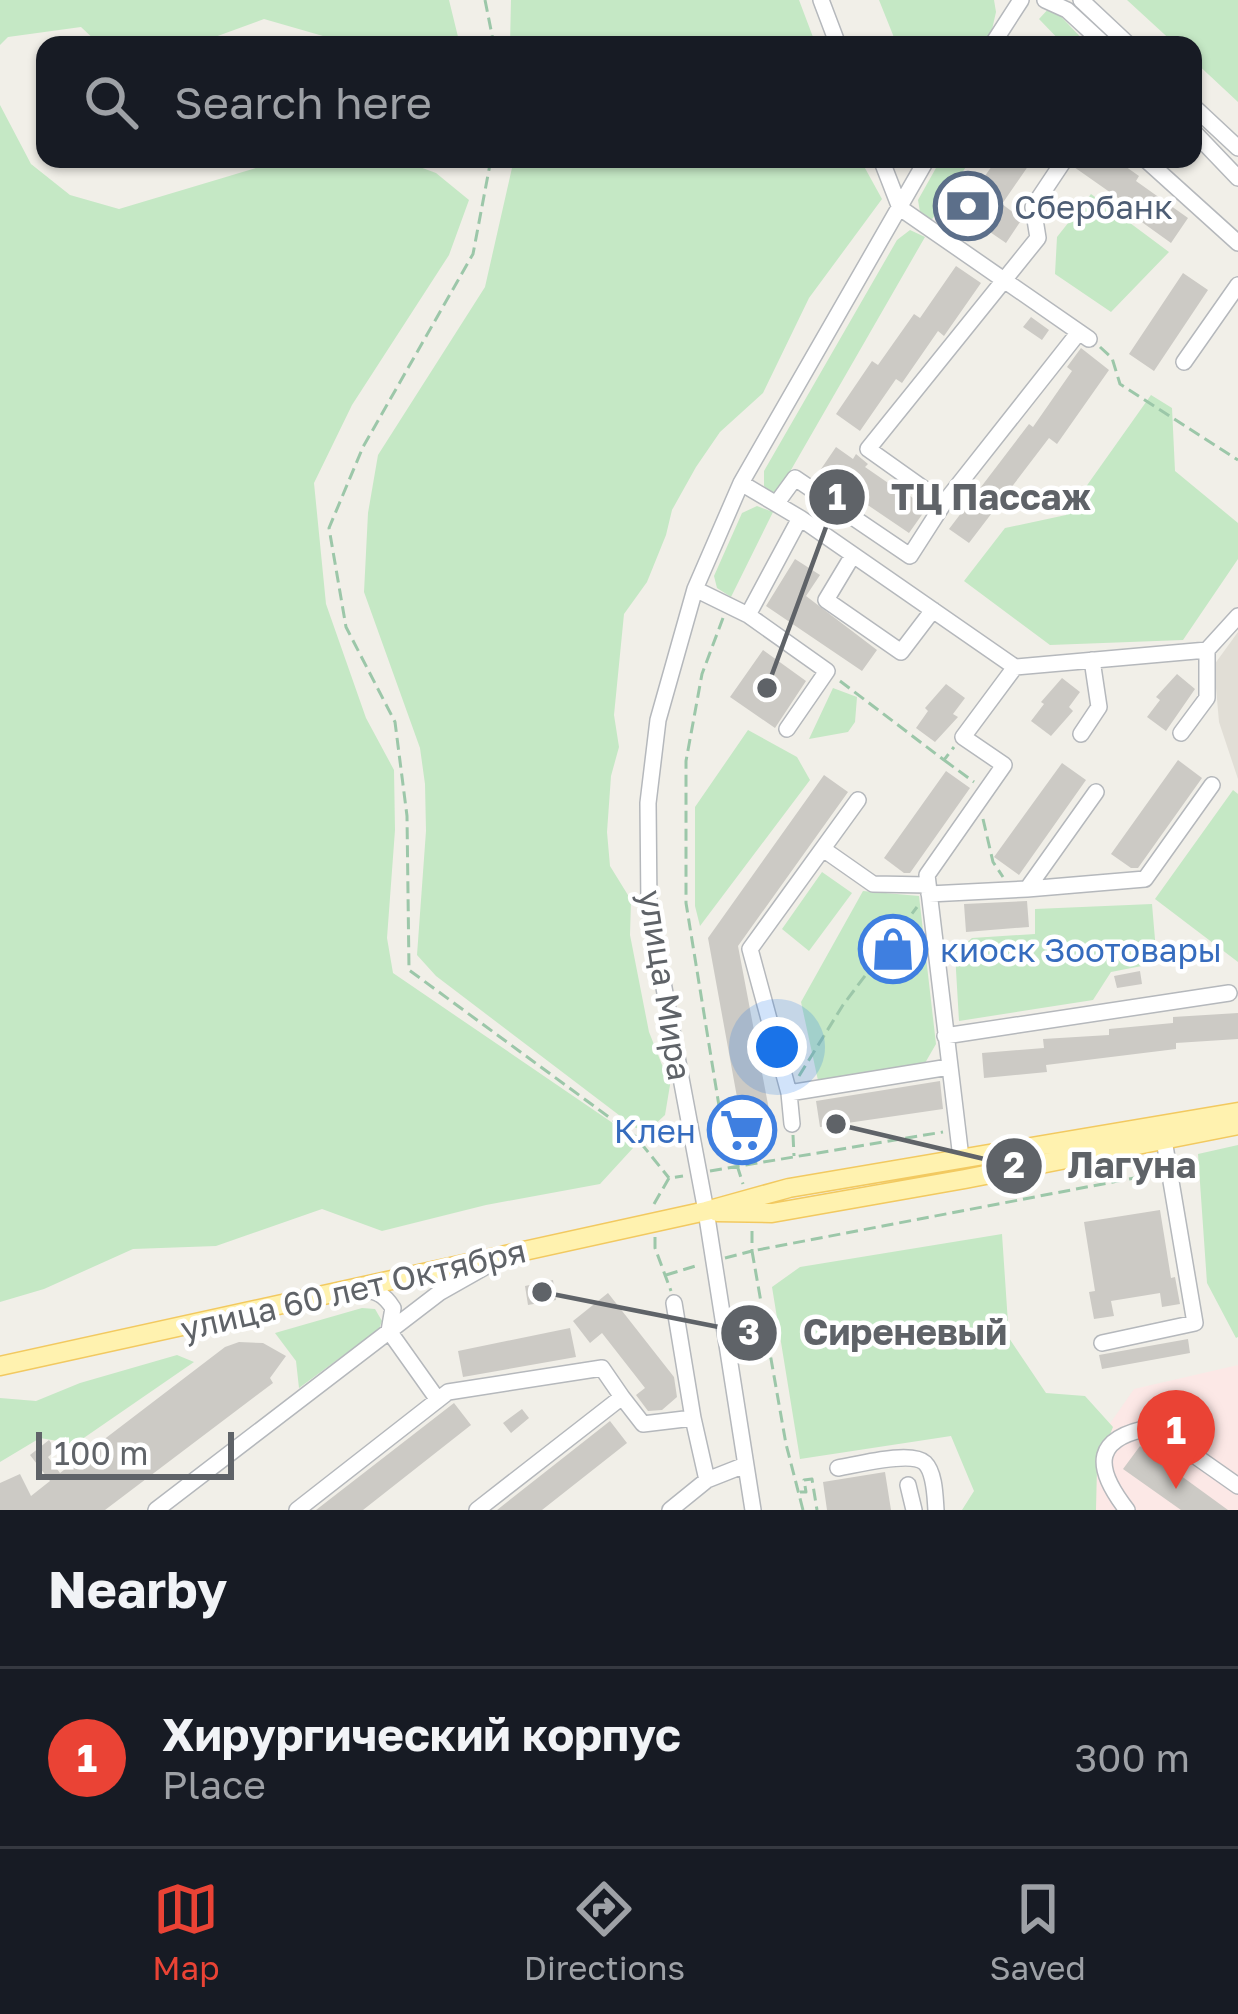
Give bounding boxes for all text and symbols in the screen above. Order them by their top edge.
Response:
search box [36,36,1202,168]
icon: search [78,69,144,135]
text: Search here [174,75,432,129]
bank icon: Сбербанк [933,171,1003,241]
place label: Сбербанк [1014,187,1173,226]
callout: ТЦ Пассаж [807,461,1115,533]
text: 1 [828,475,846,518]
text: ТЦ Пассаж [891,475,1091,518]
street label: улица Мира [632,887,700,1083]
shop icon: киоск Зоотовары [858,914,928,984]
place label: киоск Зоотовары [940,930,1222,969]
your location [747,1017,807,1077]
supermarket icon: Клен [707,1095,777,1165]
place label: Клен [614,1111,696,1150]
callout: Лагуна [984,1130,1221,1202]
text: 2 [1003,1143,1025,1186]
text: Лагуна [1068,1143,1196,1186]
street label: улица 60 лет Октября [177,1230,529,1348]
callout: Сиреневый [719,1297,1031,1369]
text: 3 [738,1310,760,1353]
text: Сиреневый [803,1310,1007,1353]
pin: 1 [1137,1390,1215,1489]
scale bar [36,1426,234,1479]
text: 100 m [54,1433,148,1472]
text: Nearby [48,1558,227,1619]
text: Хирургический корпус [162,1707,681,1761]
text: 1 [77,1734,97,1781]
text: 300 m [1075,1734,1190,1781]
text: Place [162,1761,266,1808]
tab: Map [152,1876,220,1987]
tab: Directions [524,1876,685,1987]
tab: Saved [989,1876,1086,1987]

